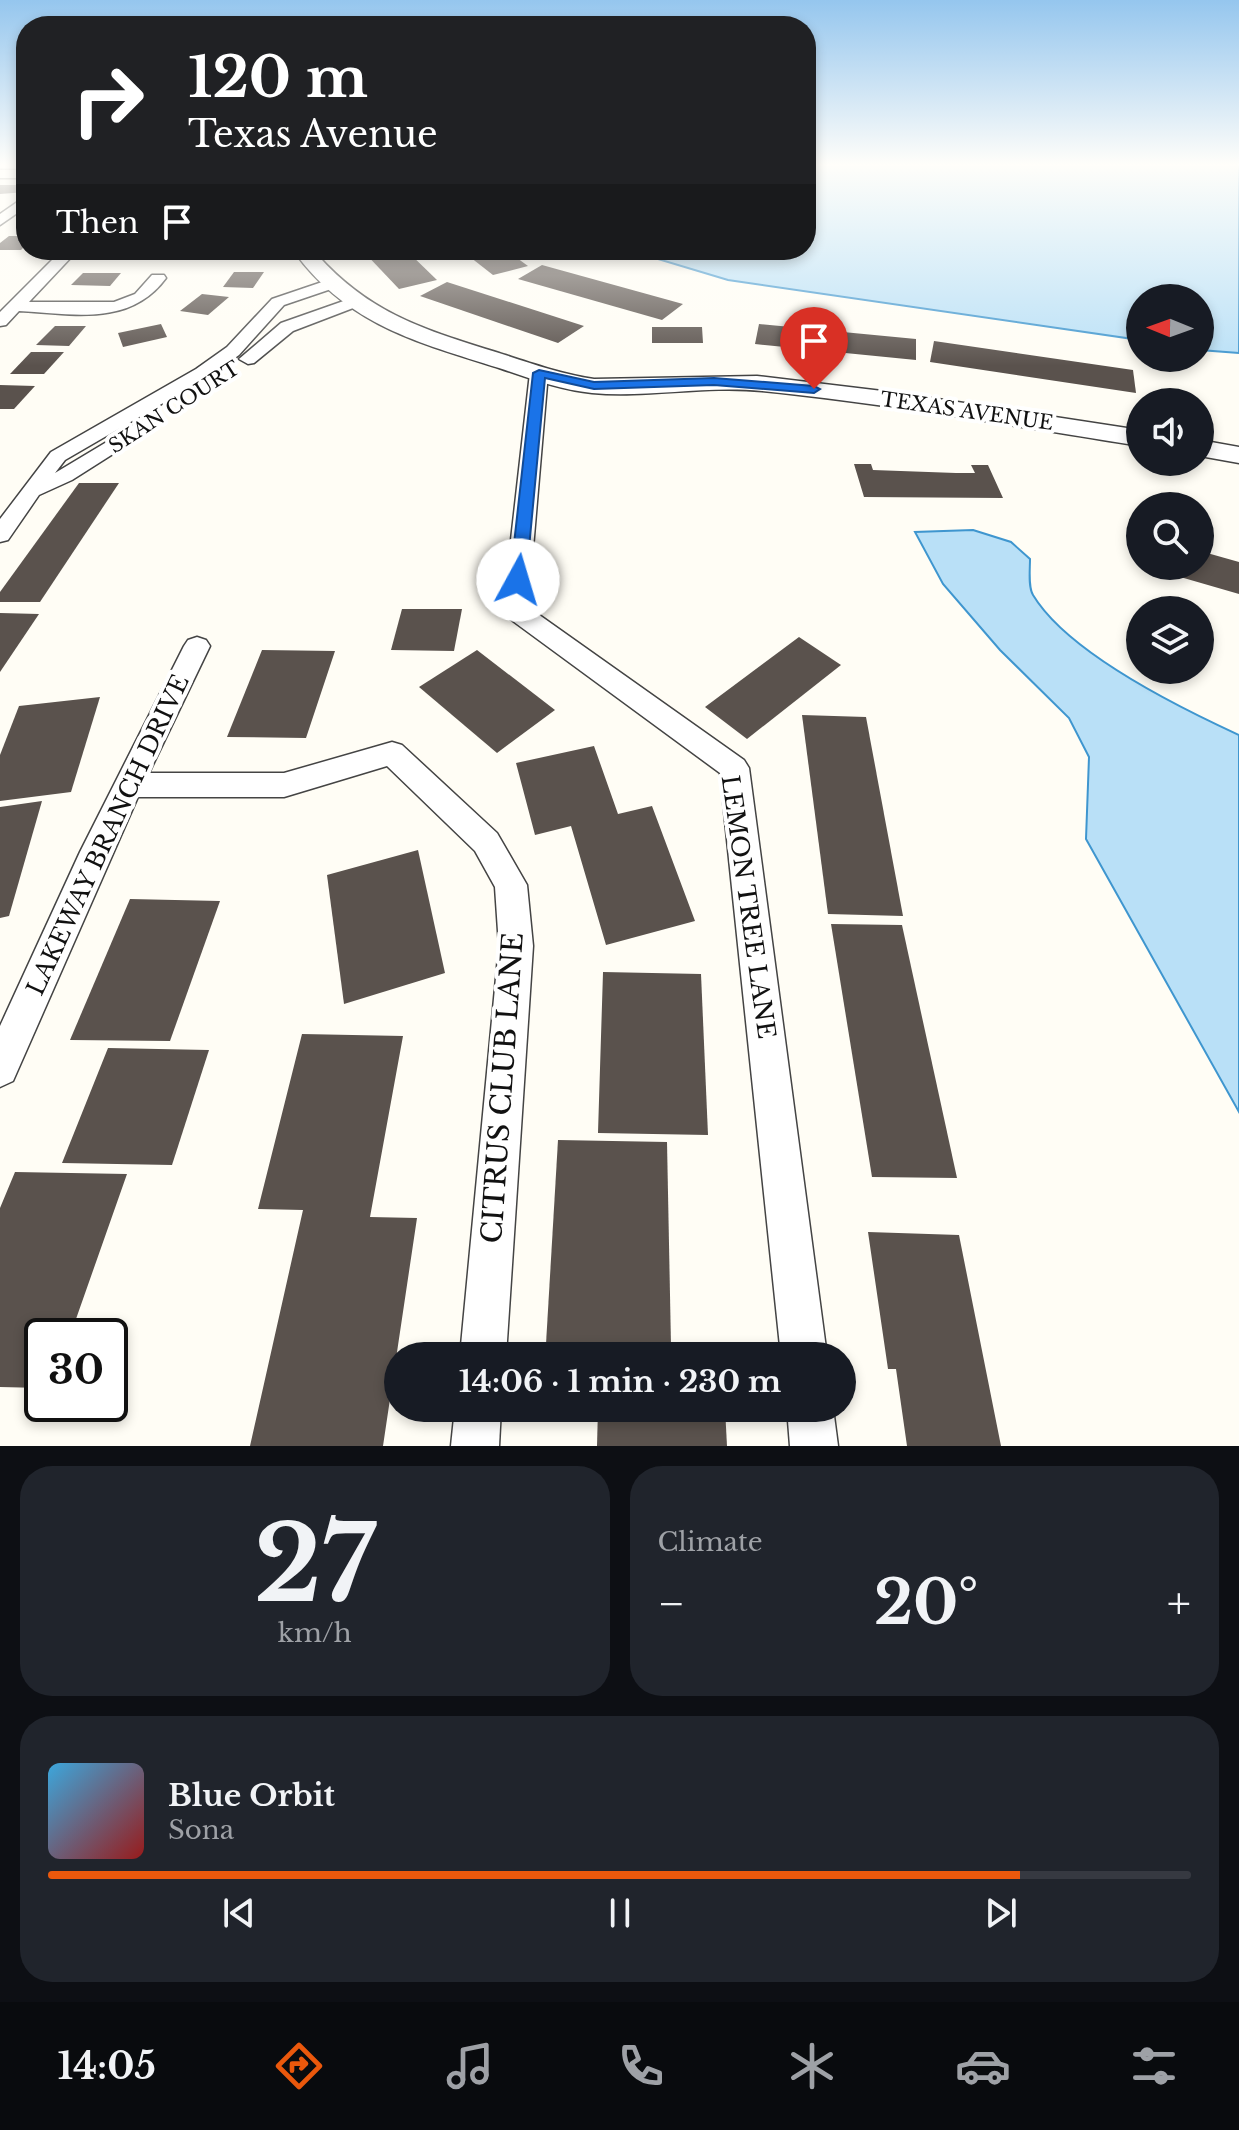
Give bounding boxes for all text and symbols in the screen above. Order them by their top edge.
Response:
text: 120 m [188,43,368,112]
icon: right [56,48,160,152]
text: Texas Avenue [188,112,438,157]
icon: arrive [155,200,199,244]
text: Then [56,204,139,241]
north arrow [1126,284,1214,372]
map controls [1126,284,1214,684]
pin [780,307,848,389]
icon: arrive [792,319,836,363]
street label: SKAN COURT [104,356,244,458]
street label: TEXAS AVENUE [879,387,1055,435]
button: sound [1126,388,1214,476]
button: search [1126,492,1214,580]
position arrow [476,538,560,622]
button: layers [1126,596,1214,684]
street label: LAKEWAY BRANCH DRIVE [20,670,195,1000]
street label: LEMON TREE LANE [716,773,781,1041]
street label: CITRUS CLUB LANE [474,931,531,1245]
speed limit sign: 30 [24,1318,128,1422]
text: 14:06 · 1 min · 230 m [459,1363,781,1400]
text: 27 [254,1500,375,1629]
text: Climate [658,1526,763,1558]
text: 20° [874,1566,978,1640]
text: − [658,1576,685,1631]
text: + [1167,1576,1191,1631]
text: km/h [278,1617,352,1649]
text: Blue Orbit [168,1777,335,1814]
text: Sona [168,1814,234,1846]
icon: previous [217,1891,261,1935]
icon: pause [598,1891,642,1935]
icon: next [979,1891,1023,1935]
icon: directions [271,2038,327,2094]
icon: music [442,2038,498,2094]
icon: phone [613,2038,669,2094]
icon: climate [784,2038,840,2094]
icon: car [955,2038,1011,2094]
icon: filters [1126,2038,1182,2094]
text: 14:05 [57,2044,156,2089]

